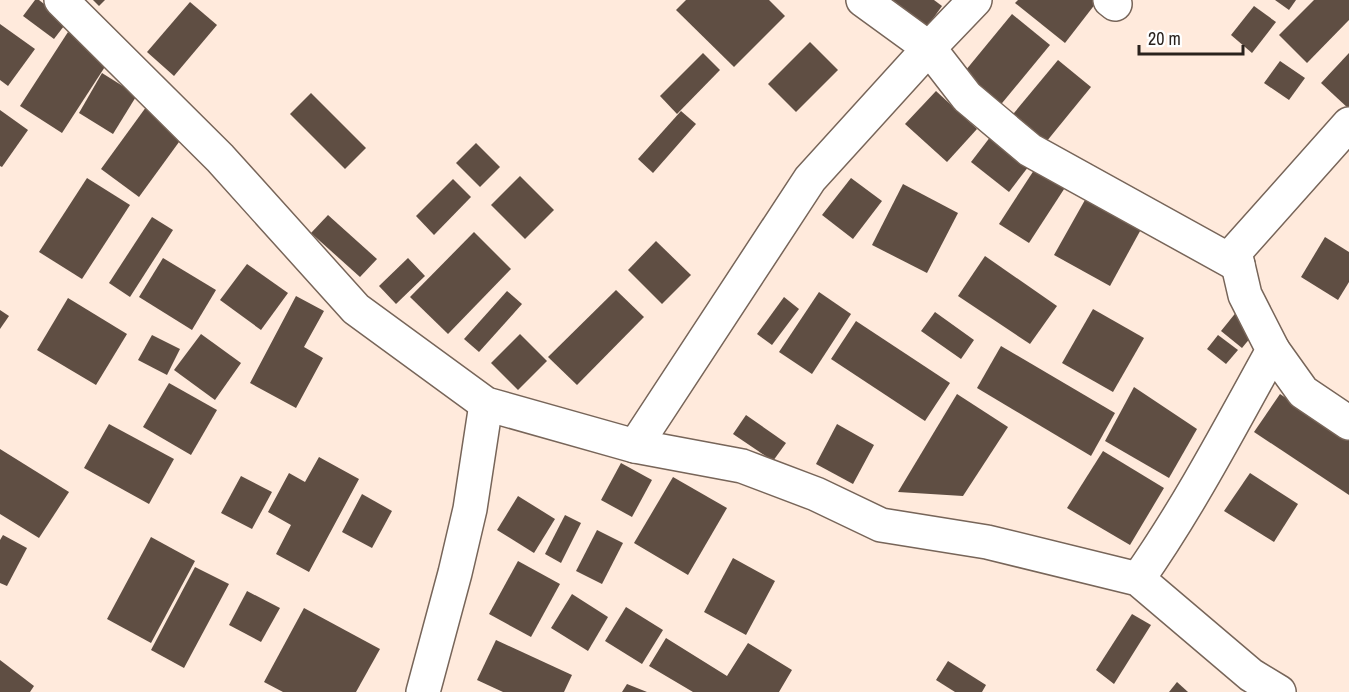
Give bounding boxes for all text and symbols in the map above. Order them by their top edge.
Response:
scale bar [1139,18,1242,56]
text: 20 m [1148,26,1181,51]

